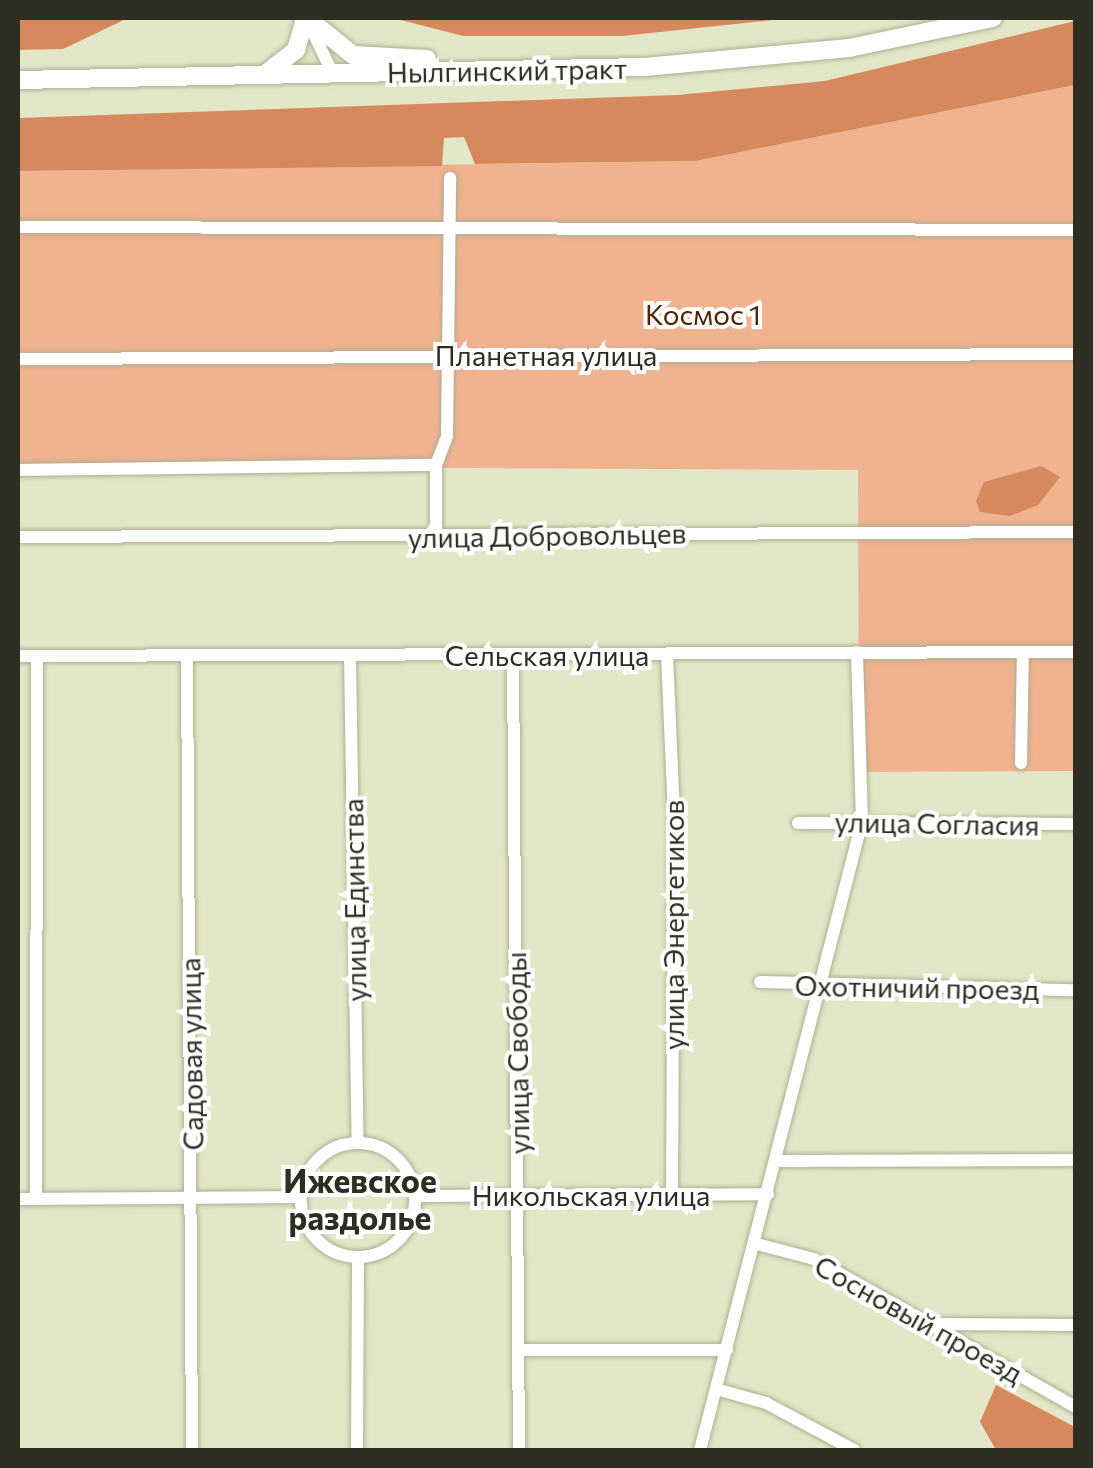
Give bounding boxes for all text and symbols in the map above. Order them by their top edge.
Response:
street label: Нылгинский тракт [387,51,627,89]
park label: Космос 1 [645,297,761,331]
street label: Планетная улица [435,338,657,372]
street label: улица Добровольцев [407,516,687,554]
street label: Сельская улица [445,638,649,672]
street label: улица Единства [335,798,373,1002]
street label: улица Энергетиков [656,800,690,1050]
street label: улица Согласия [834,804,1040,842]
street label: улица Свободы [498,951,536,1155]
street label: Садовая улица [173,957,209,1151]
street label: Охотничий проезд [794,968,1040,1006]
district label: Ижевское раздолье [283,1162,437,1237]
street label: Никольская улица [472,1178,710,1212]
street label: Сосновый проезд [809,1248,1029,1390]

